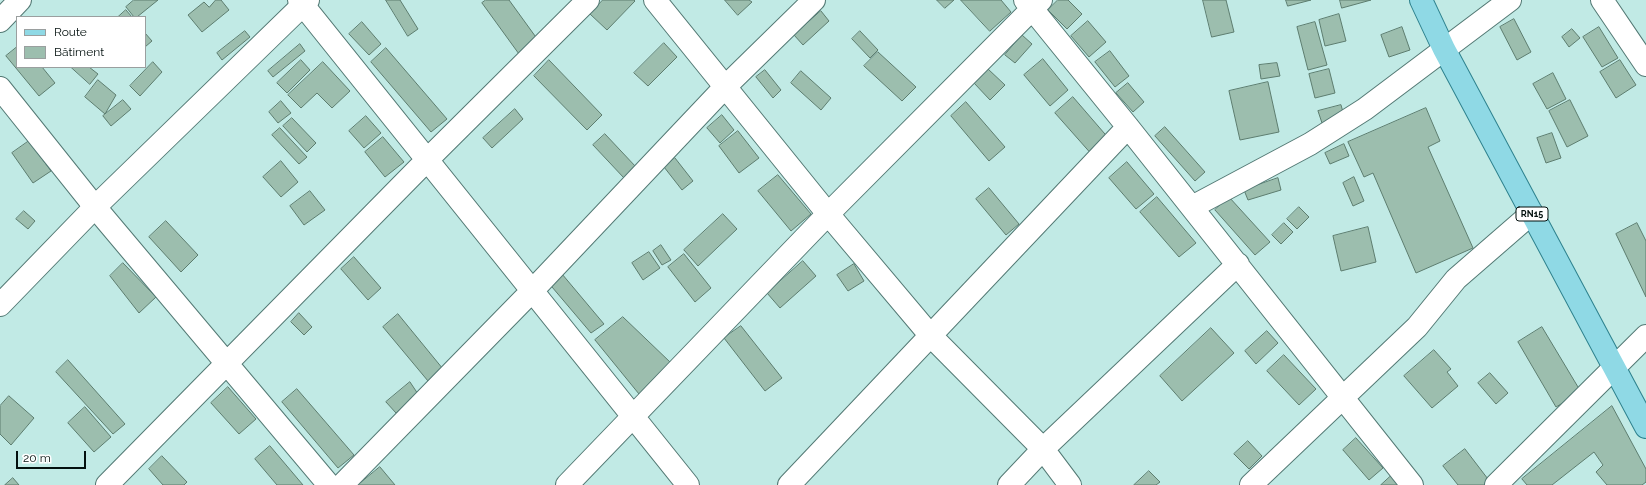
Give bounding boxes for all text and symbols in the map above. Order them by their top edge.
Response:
legend [16,16,146,68]
text: Route [54,25,87,39]
text: Bâtiment [54,45,104,59]
road number: RN15 [1516,207,1548,221]
scale bar [18,443,88,469]
text: 20 m [23,451,51,465]

